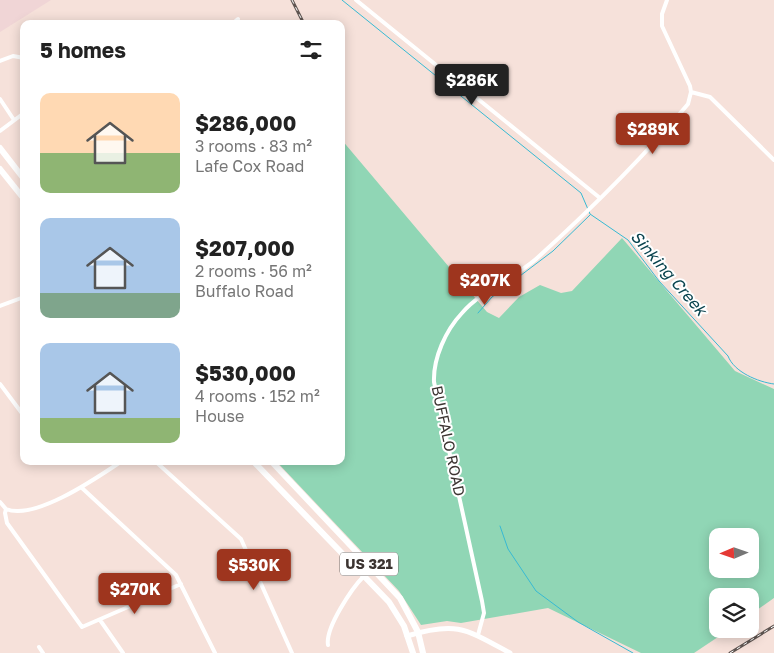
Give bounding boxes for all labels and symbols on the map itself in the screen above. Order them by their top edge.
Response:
pin: $286K [437,64,507,106]
pin: $289K [618,112,688,155]
water label: Sinking Creek [627,226,713,321]
pin: $207K [450,264,520,306]
street label: BUFFALO ROAD [428,384,469,498]
north arrow [709,528,759,578]
pin: $530K [219,548,289,591]
road number: US 321 [340,552,398,576]
pin: $270K [100,572,170,615]

